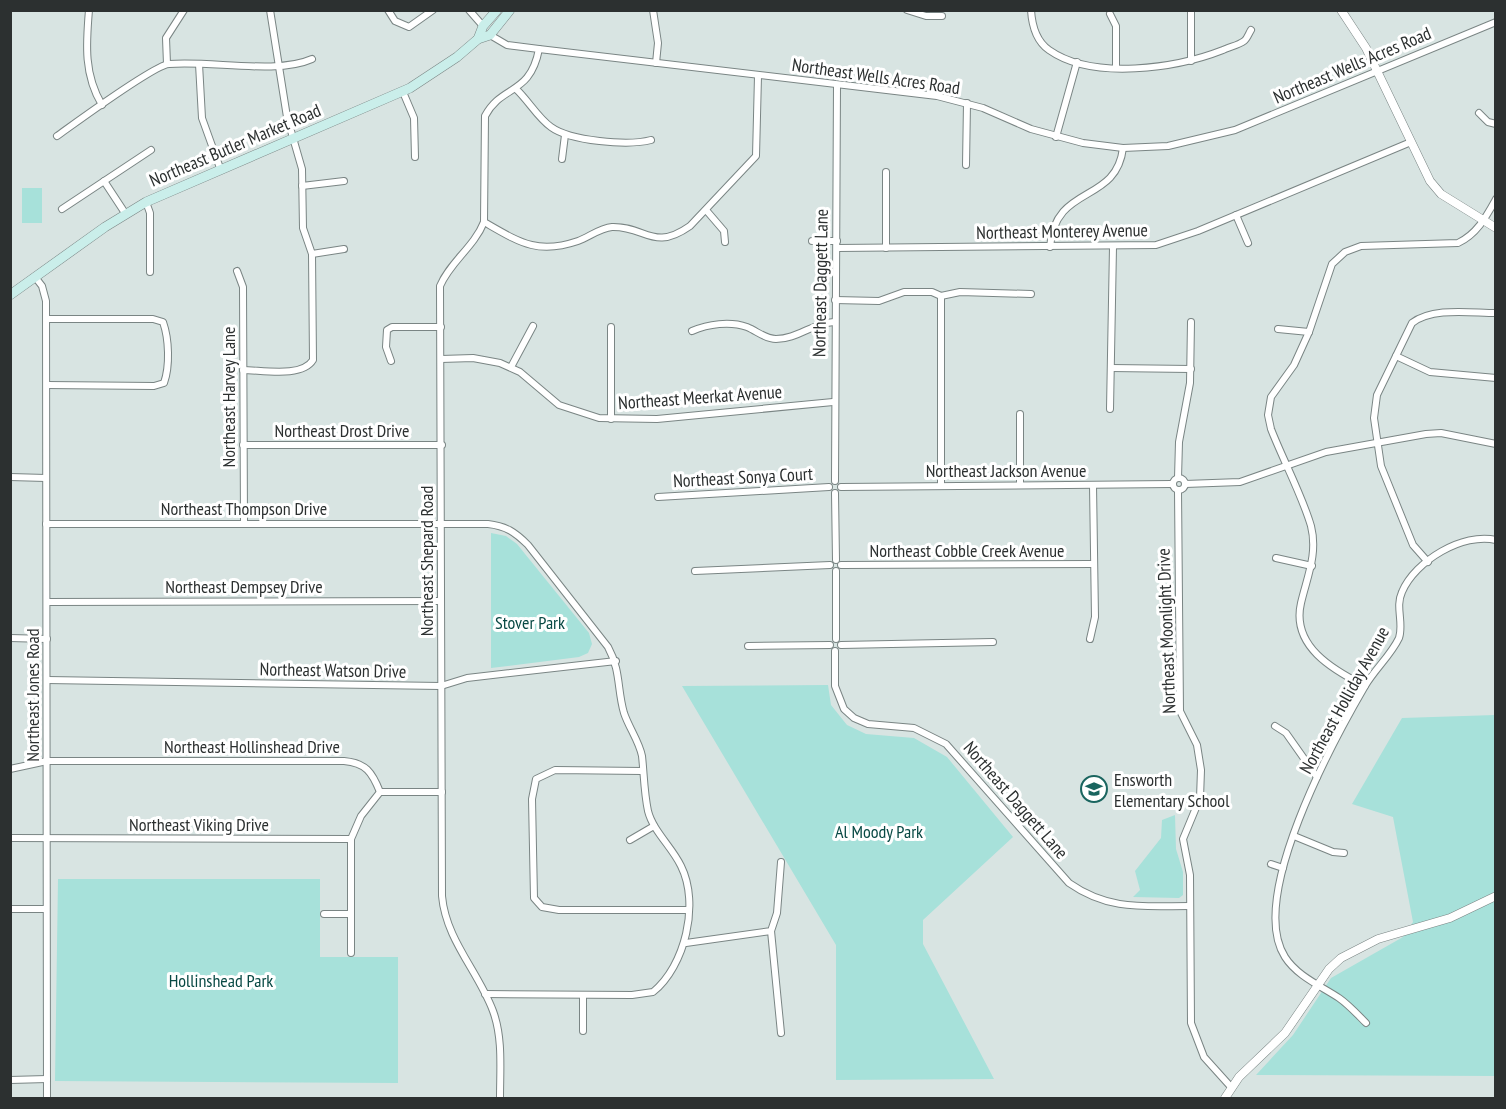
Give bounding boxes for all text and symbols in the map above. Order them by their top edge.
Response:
street label: Northeast Wells Acres Road [1270,21,1434,109]
street label: Northeast Wells Acres Road [791,53,961,99]
street label: Northeast Butler Market Road [146,98,324,192]
street label: Northeast Daggett Lane [807,209,833,357]
street label: Northeast Monterey Avenue [976,218,1148,244]
street label: Northeast Harvey Lane [217,327,240,467]
street label: Northeast Meerkat Avenue [617,380,783,414]
street label: Northeast Drost Drive [275,419,409,442]
street label: Northeast Jackson Avenue [926,459,1086,482]
street label: Northeast Sonya Court [672,462,814,492]
street label: Northeast Shepard Road [415,486,438,636]
street label: Northeast Thompson Drive [161,497,327,520]
street label: Northeast Cobble Creek Avenue [870,539,1064,562]
street label: Northeast Moonlight Drive [1152,548,1180,714]
street label: Northeast Dempsey Drive [165,575,323,598]
park label: Stover Park [495,611,565,634]
street label: Northeast Holliday Avenue [1294,622,1394,778]
street label: Northeast Jones Road [21,628,44,762]
street label: Northeast Watson Drive [259,657,407,683]
street label: Northeast Hollinshead Drive [164,735,340,758]
street label: Northeast Daggett Lane [959,736,1073,864]
place label: Ensworth Elementary School [1114,768,1230,812]
school or university icon: Ensworth Elementary School [1079,774,1109,804]
street label: Northeast Viking Drive [129,813,269,836]
park label: Al Moody Park [835,820,923,843]
park label: Hollinshead Park [169,969,273,992]

